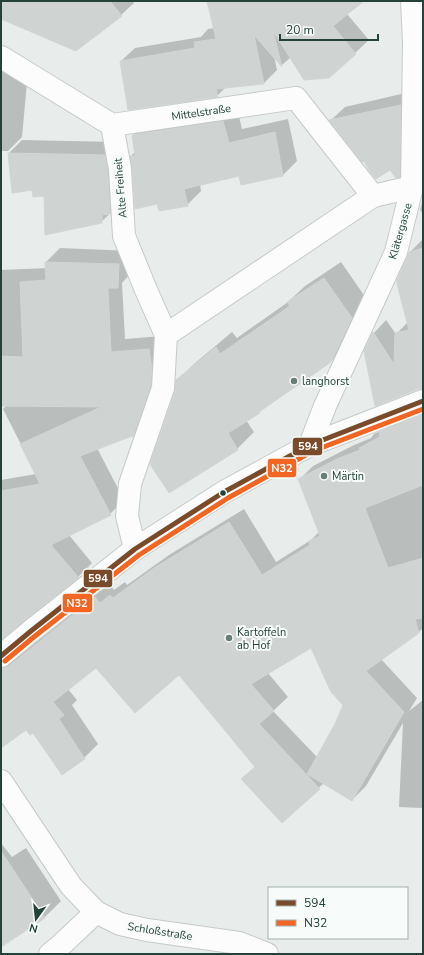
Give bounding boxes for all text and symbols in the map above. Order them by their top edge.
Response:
scale bar [280,16,378,42]
text: 20 m [286,22,314,38]
street label: Mittelstraße [170,101,232,124]
street label: Alte Freiheit [110,157,131,219]
street label: Klätergasse [385,201,416,261]
place label: langhorst [302,374,349,389]
marker: langhorst [289,376,299,386]
line badge: 594 [292,437,323,456]
text: 594 [298,439,318,454]
line badge: N32 [267,458,297,478]
text: N32 [271,461,293,476]
place label: Märtin [332,469,364,484]
marker: Märtin [319,471,329,481]
unlabelled marker [218,488,228,498]
line badge: 594 [83,569,113,588]
text: 594 [88,571,108,586]
line badge: N32 [62,593,93,613]
text: N32 [66,596,88,611]
place label: Kartoffeln ab Hof [237,625,286,653]
marker: Kartoffeln ab Hof [224,633,234,643]
legend [268,887,408,939]
text: 594 [304,895,326,911]
north arrow [16,899,56,939]
text: N32 [304,915,327,931]
street label: Schloßstraße [126,919,194,944]
text: N [28,920,39,936]

